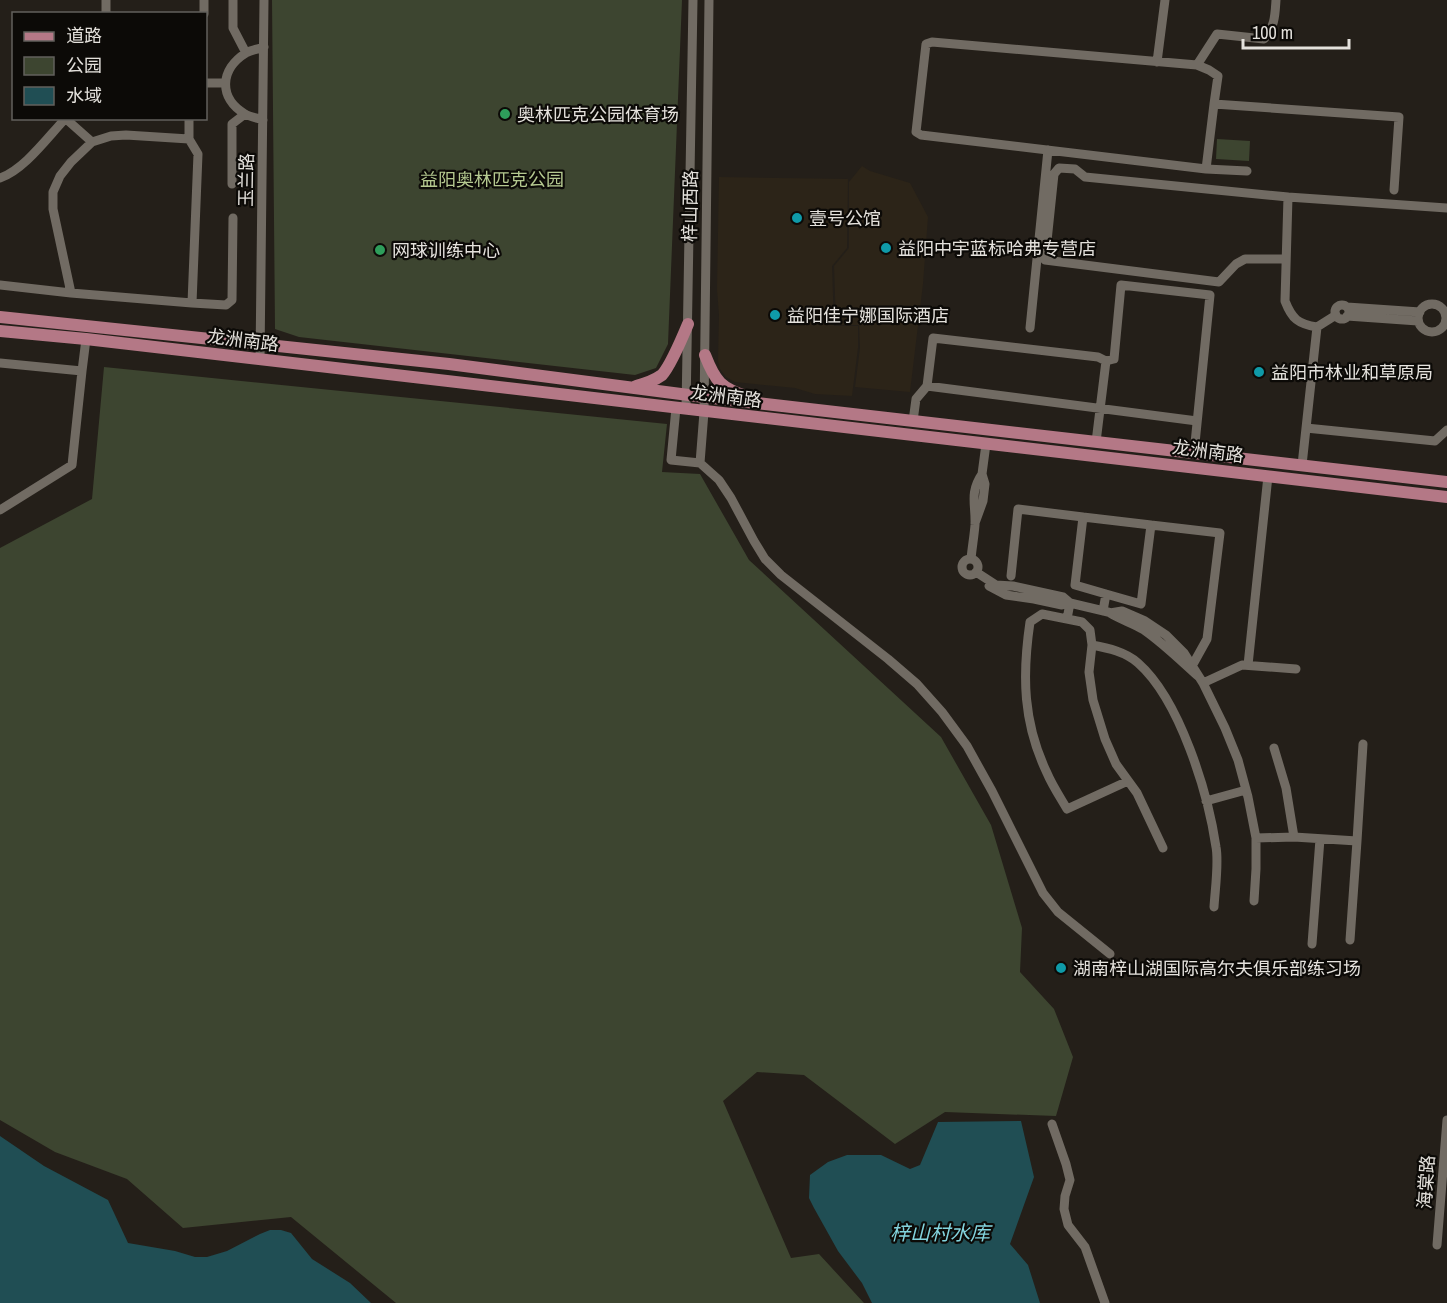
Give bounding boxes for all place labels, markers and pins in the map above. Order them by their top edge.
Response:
place label: 奥林匹克公园体育场 [517,102,679,127]
marker: 奥林匹克公园体育场 [498,107,512,121]
place label: 壹号公馆 [809,206,881,231]
marker: 壹号公馆 [790,211,804,225]
place label: 益阳中宇蓝标哈弗专营店 [898,236,1096,261]
place label: 网球训练中心 [392,238,500,263]
marker: 益阳中宇蓝标哈弗专营店 [879,241,893,255]
marker: 网球训练中心 [373,243,387,257]
place label: 益阳佳宁娜国际酒店 [787,303,949,328]
marker: 益阳佳宁娜国际酒店 [768,308,782,322]
place label: 益阳市林业和草原局 [1271,360,1433,385]
marker: 益阳市林业和草原局 [1252,365,1266,379]
place label: 湖南梓山湖国际高尔夫俱乐部练习场 [1073,956,1361,981]
marker: 湖南梓山湖国际高尔夫俱乐部练习场 [1054,961,1068,975]

